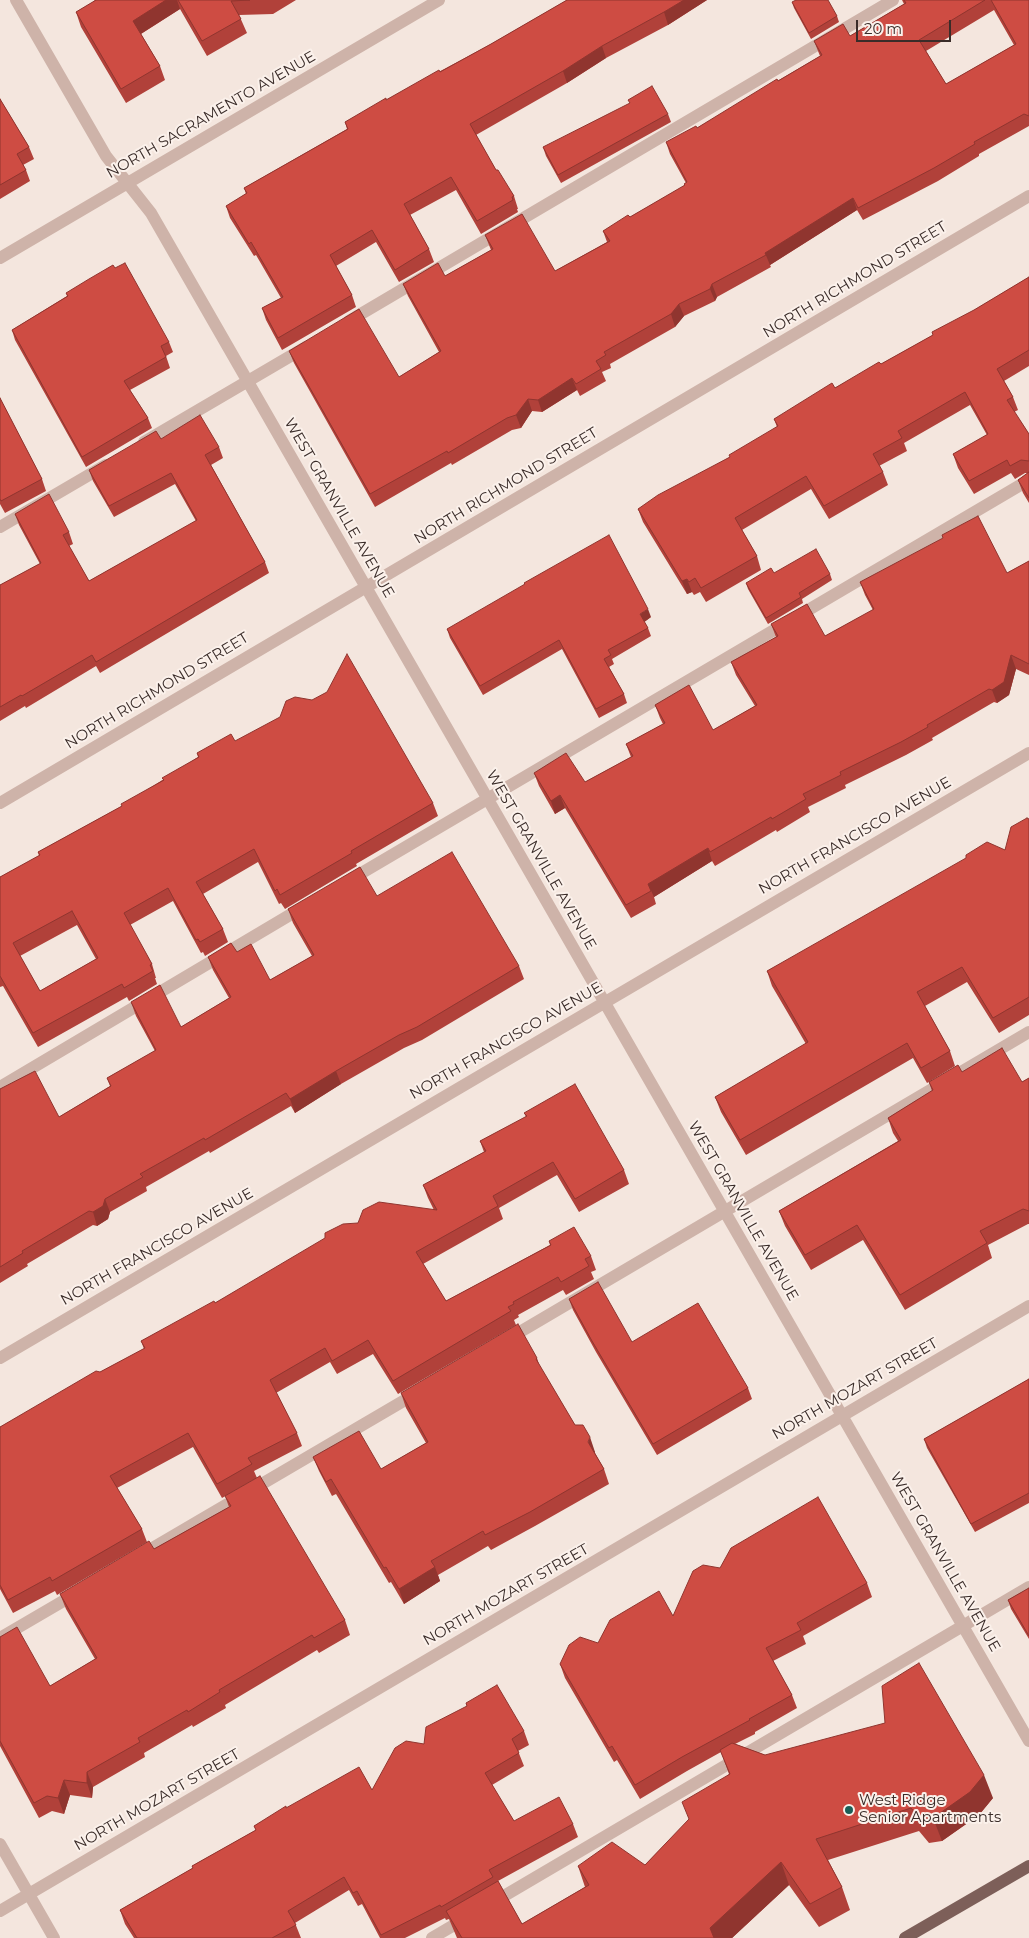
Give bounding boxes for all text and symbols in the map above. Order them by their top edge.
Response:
scale bar [859,10,954,42]
text: 20 m [864,19,902,38]
street label: NORTH SACRAMENTO AVENUE [103,48,319,182]
street label: NORTH RICHMOND STREET [760,218,950,342]
street label: WEST GRANVILLE AVENUE [280,415,398,601]
street label: NORTH RICHMOND STREET [411,424,601,548]
street label: NORTH RICHMOND STREET [62,629,252,753]
street label: WEST GRANVILLE AVENUE [482,767,600,953]
street label: NORTH FRANCISCO AVENUE [756,773,954,899]
street label: NORTH FRANCISCO AVENUE [407,978,605,1104]
street label: WEST GRANVILLE AVENUE [684,1118,802,1304]
street label: NORTH FRANCISCO AVENUE [58,1184,256,1310]
street label: NORTH MOZART STREET [769,1334,941,1444]
street label: WEST GRANVILLE AVENUE [886,1469,1004,1655]
street label: NORTH MOZART STREET [420,1540,592,1650]
street label: NORTH MOZART STREET [71,1745,243,1855]
place label: West Ridge Senior Apartments [859,1792,1001,1827]
marker: West Ridge Senior Apartments [843,1804,855,1816]

